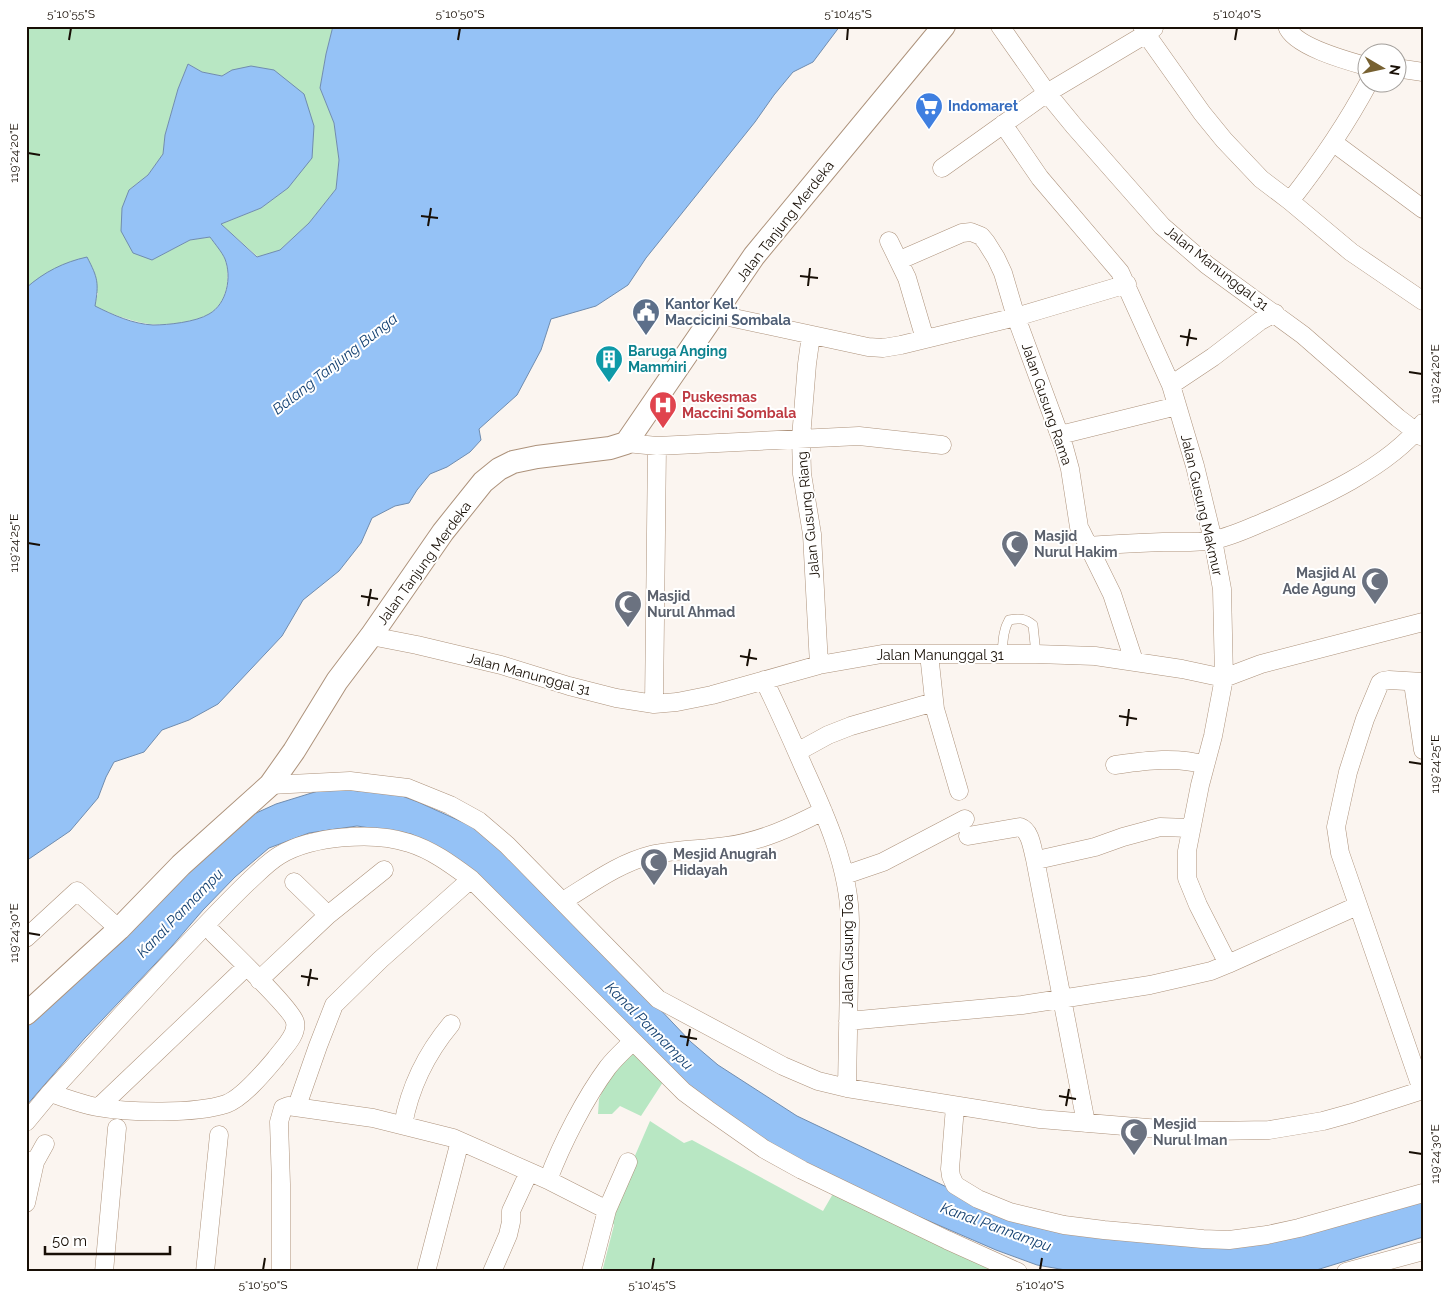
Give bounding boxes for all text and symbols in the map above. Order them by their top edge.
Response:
text: 5°10'55"S [47,7,95,21]
text: 5°10'50"S [436,7,484,21]
text: 5°10'45"S [824,7,872,21]
text: 5°10'40"S [1213,7,1261,21]
north arrow [1356,42,1406,92]
text: N [1386,64,1404,77]
supermarket icon: Indomaret [914,91,944,130]
place label: Indomaret [948,98,1019,114]
text: 119°24'20"E [7,123,21,183]
street label: Jalan Tanjung Merdeka [733,157,837,285]
street label: Jalan Manunggal 31 [1162,223,1272,313]
place label: Kantor Kel. Maccicini Sombala [665,296,791,328]
public building icon: Kantor Kel. Maccicini Sombala [631,297,661,336]
water label: Balang Tanjung Bunga [269,310,401,418]
street label: Jalan Gusung Rama [1019,341,1075,467]
place label: Baruga Anging Mammiri [628,343,727,375]
building icon: Baruga Anging Mammiri [594,344,624,383]
text: 119°24'20"E [1428,344,1442,404]
place label: Puskesmas Maccini Sombala [682,389,796,421]
hospital icon: Puskesmas Maccini Sombala [648,390,678,429]
street label: Jalan Gusung Makmur [1178,433,1226,577]
street label: Jalan Gusung Riang [793,451,823,579]
street label: Jalan Tanjung Merdeka [374,498,474,628]
text: 119°24'25"E [7,514,21,572]
place label: Masjid Nurul Hakim [1034,528,1118,560]
mosque icon: Masjid Nurul Hakim [1000,529,1030,568]
place label: Masjid Al Ade Agung [1282,565,1357,597]
mosque icon: Masjid Al Ade Agung [1360,566,1390,605]
place label: Masjid Nurul Ahmad [647,588,735,620]
mosque icon: Masjid Nurul Ahmad [613,589,643,628]
street label: Jalan Manunggal 31 [876,647,1004,663]
street label: Jalan Manunggal 31 [465,650,593,698]
text: 119°24'25"E [1428,735,1442,793]
place label: Mesjid Anugrah Hidayah [673,846,777,878]
mosque icon: Mesjid Anugrah Hidayah [639,847,669,886]
water label: Kanal Pannampu [133,864,227,961]
street label: Jalan Gusung Toa [840,894,856,1008]
text: 119°24'30"E [7,903,21,963]
water label: Kanal Pannampu [601,978,697,1074]
place label: Mesjid Nurul Iman [1153,1116,1227,1148]
mosque icon: Mesjid Nurul Iman [1119,1117,1149,1156]
text: 119°24'30"E [1428,1124,1442,1184]
water label: Kanal Pannampu [938,1199,1054,1256]
scale bar [45,1223,170,1255]
text: 50 m [52,1232,87,1250]
text: 5°10'50"S [239,1278,287,1292]
text: 5°10'45"S [628,1278,676,1292]
text: 5°10'40"S [1016,1278,1064,1292]

